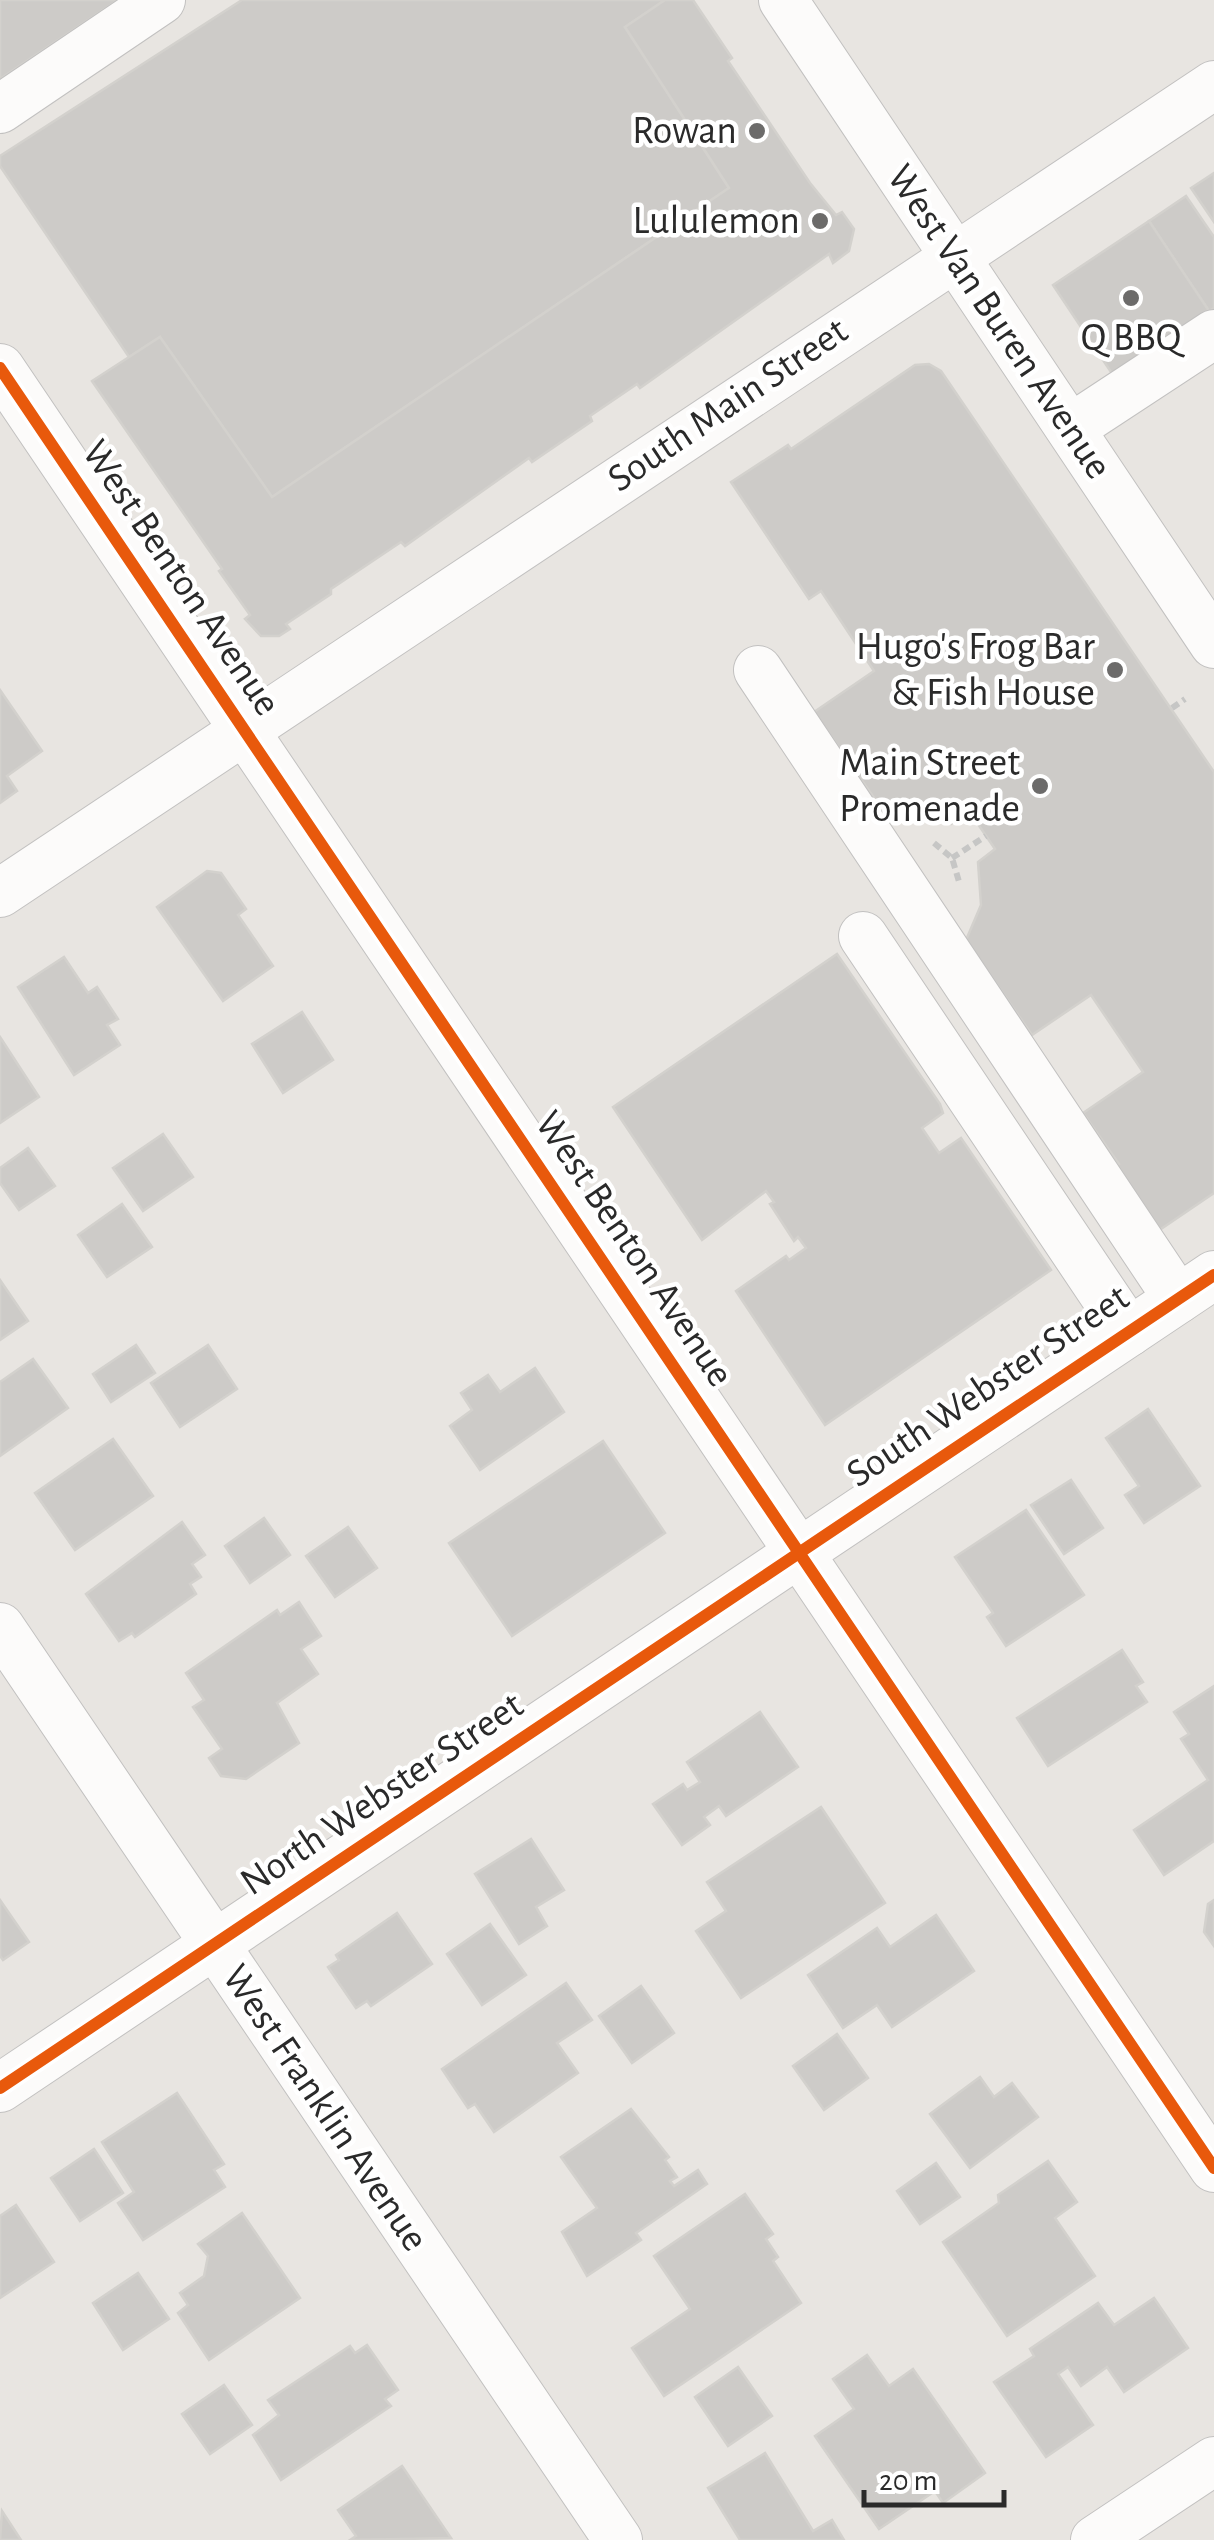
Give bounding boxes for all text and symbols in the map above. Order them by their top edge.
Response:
place label: Rowan [632,111,737,151]
marker: Rowan [746,120,768,142]
street label: West Van Buren Avenue [879,158,1119,486]
place label: Lululemon [633,201,800,241]
marker: Lululemon [809,210,831,232]
marker: Q BBQ [1120,287,1142,309]
street label: South Main Street [601,310,855,500]
place label: Q BBQ [1081,318,1186,358]
street label: West Benton Avenue [74,433,288,723]
place label: Hugo's Frog Bar & Fish House [856,627,1095,713]
marker: Hugo's Frog Bar & Fish House [1104,659,1126,681]
place label: Main Street Promenade [839,743,1020,829]
marker: Main Street Promenade [1029,775,1051,797]
street label: West Benton Avenue [527,1104,741,1394]
street label: South Webster Street [840,1277,1136,1495]
street label: North Webster Street [234,1685,531,1903]
street label: West Franklin Avenue [215,1958,435,2258]
scale bar [864,2445,1004,2507]
text: 20 m [879,2466,937,2496]

